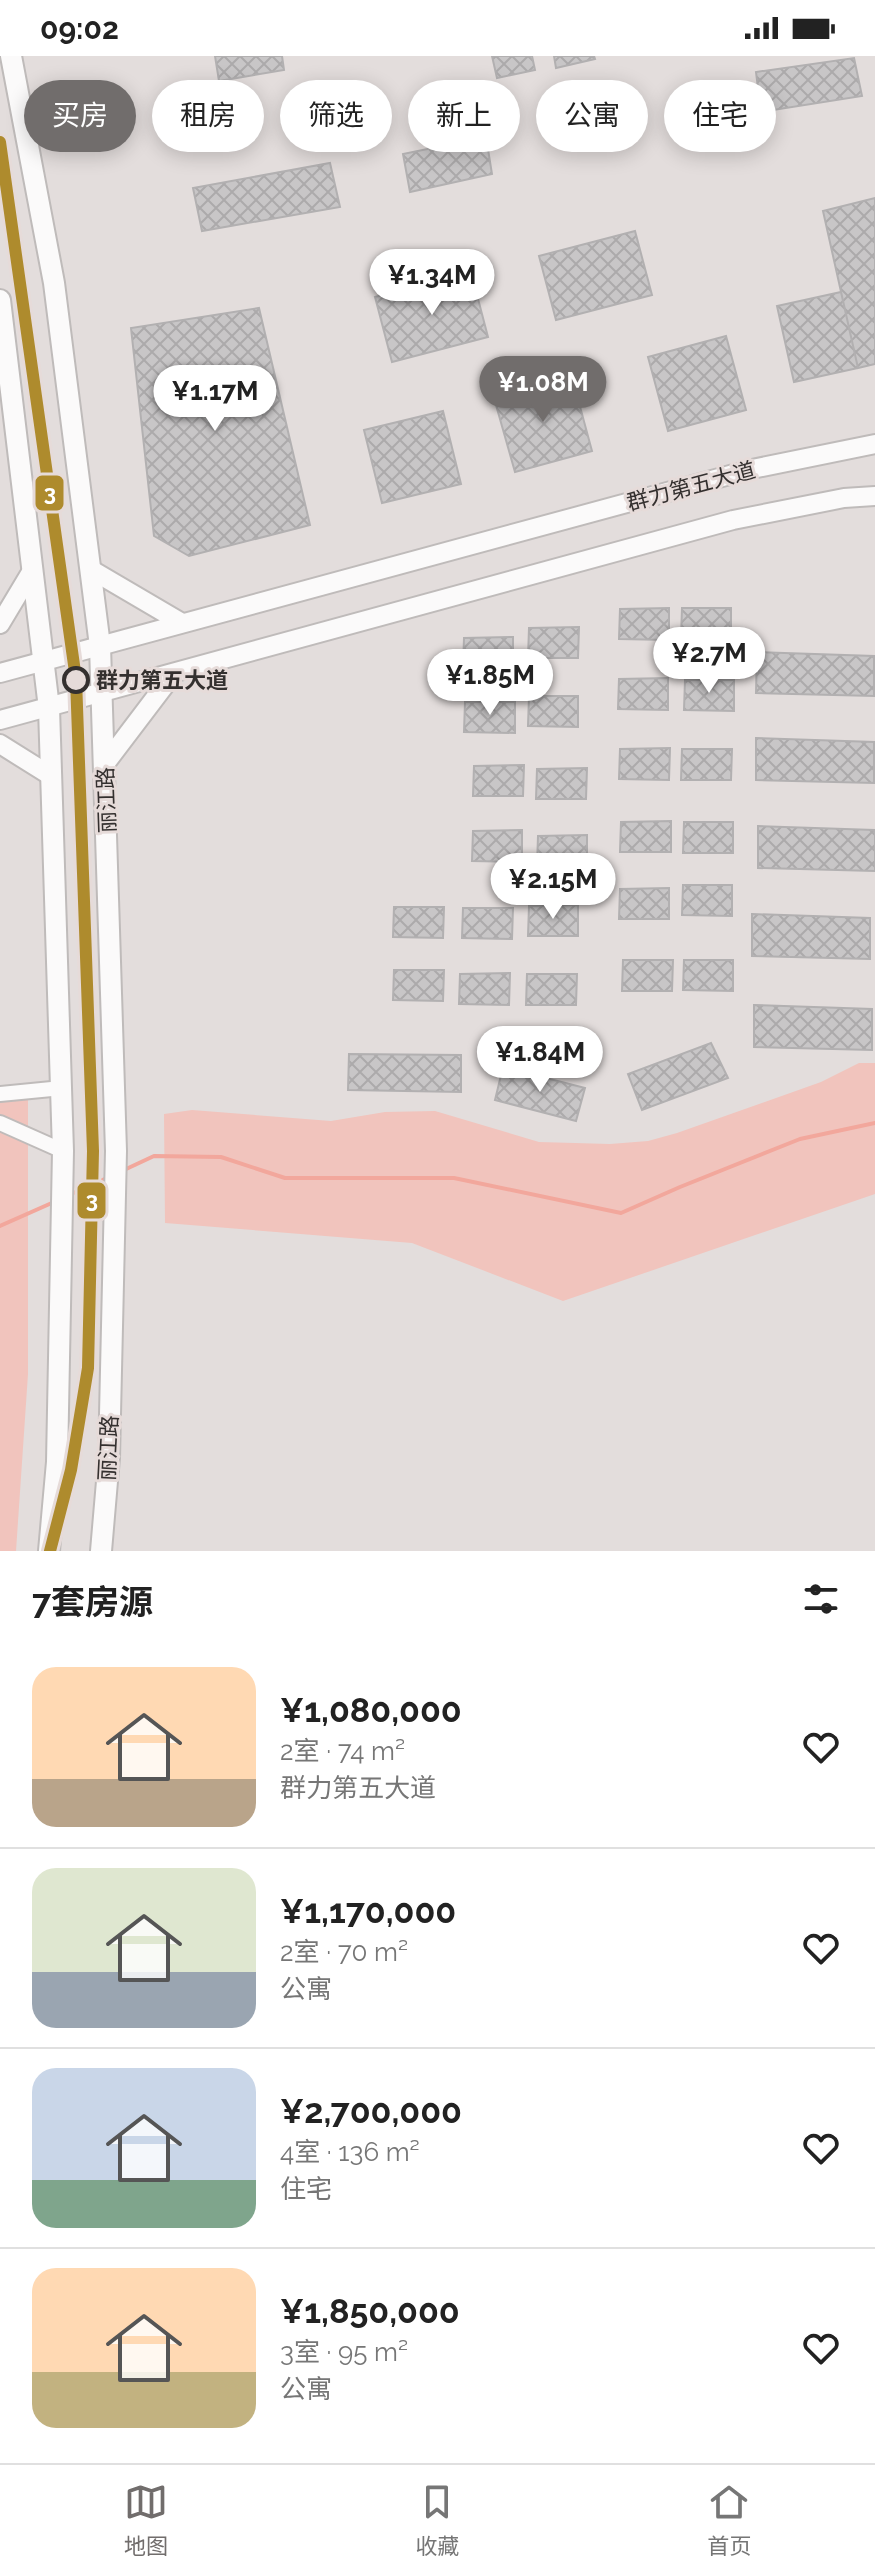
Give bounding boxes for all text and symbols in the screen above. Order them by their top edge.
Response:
text: 09:02 [40,11,119,46]
chip: 买房 [24,80,136,152]
chip: 租房 [152,80,264,152]
chip: 筛选 [280,80,392,152]
chip: 新上 [408,80,520,152]
chip: 公寓 [536,80,648,152]
chip: 住宅 [664,80,776,152]
pin: ¥1.34M [367,249,497,317]
text: ¥1.34M [387,260,477,290]
pin: ¥1.08M [478,356,608,424]
pin: ¥1.17M [150,365,280,433]
text: ¥1.08M [497,367,589,397]
text: ¥1.17M [171,376,259,406]
street label: 群力第五大道 [624,456,758,516]
line badge: 3 [34,474,65,512]
text: 3 [44,480,56,506]
pin: ¥2.7M [653,627,765,695]
text: ¥2.7M [671,638,747,668]
pin: ¥1.85M [425,649,555,717]
text: ¥1.85M [445,660,535,690]
marker: 群力第五大道 [63,667,89,693]
place label: 群力第五大道 [96,667,228,693]
street label: 丽江路 [92,767,120,833]
pin: ¥2.15M [488,853,618,921]
text: ¥2.15M [509,864,597,894]
pin: ¥1.84M [475,1026,605,1094]
text: ¥1.84M [495,1037,585,1067]
line badge: 3 [76,1181,107,1220]
text: 3 [86,1187,98,1213]
street label: 丽江路 [93,1414,123,1482]
icon: filters [799,1577,843,1621]
text: 7套房源 [32,1582,153,1622]
text: ¥1,080,000 [280,1690,462,1730]
icon: home [96,1699,192,1795]
icon: heart [799,1725,843,1769]
text: 2室 · 74 m² [280,1736,405,1766]
text: 群力第五大道 [280,1773,436,1803]
text: ¥1,170,000 [280,1891,456,1931]
icon: home [96,1900,192,1996]
icon: heart [799,1926,843,1970]
text: 2室 · 70 m² [280,1937,408,1967]
text: 公寓 [280,1974,332,2004]
text: ¥2,700,000 [280,2091,462,2131]
icon: home [96,2100,192,2196]
icon: heart [799,2126,843,2170]
text: 4室 · 136 m² [280,2137,420,2167]
text: 住宅 [280,2174,332,2204]
text: ¥1,850,000 [280,2291,460,2331]
icon: home [96,2300,192,2396]
icon: heart [799,2326,843,2370]
text: 3室 · 95 m² [280,2337,408,2367]
text: 公寓 [280,2374,332,2404]
tab: 地图 [124,2480,168,2560]
tab: 收藏 [415,2480,459,2560]
tab: 首页 [707,2480,751,2560]

